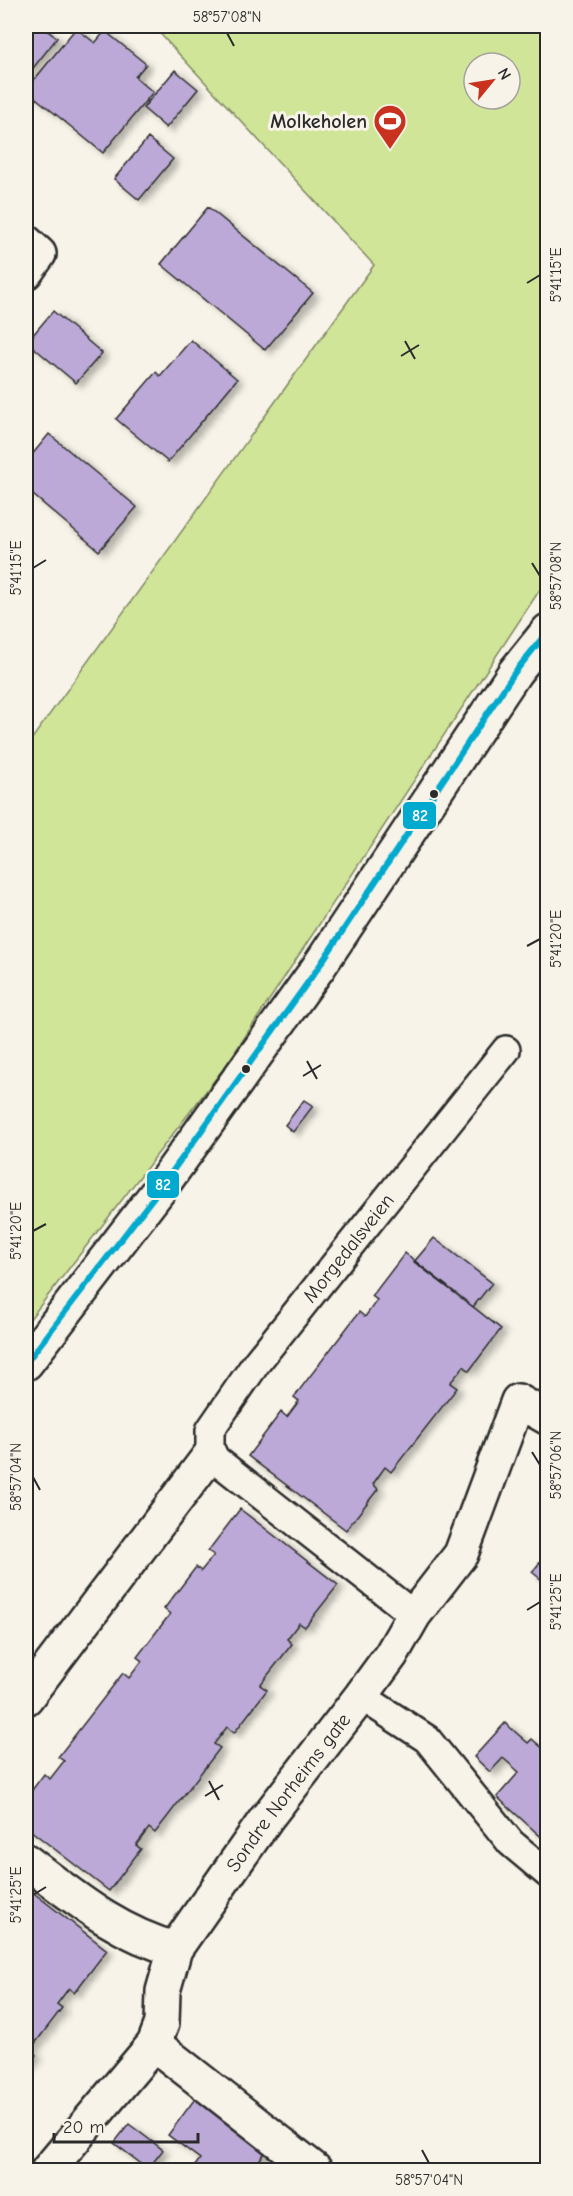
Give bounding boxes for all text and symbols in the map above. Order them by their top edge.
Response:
text: 58°57'08"N [193,8,261,26]
north arrow [462,51,522,111]
text: N [494,65,515,83]
sports icon: Molkeholen [372,103,408,150]
place label: Molkeholen [270,110,367,133]
text: 5°41'15"E [547,247,565,303]
text: 5°41'15"E [7,540,25,596]
text: 58°57'08"N [547,542,565,610]
unlabelled marker [428,788,440,800]
line badge: 82 [402,801,437,830]
text: 82 [412,807,428,825]
text: 5°41'20"E [547,910,565,968]
unlabelled marker [240,1063,252,1075]
line badge: 82 [146,1170,180,1199]
text: 82 [155,1176,171,1194]
street label: Morgedalsveien [298,1189,398,1307]
text: 5°41'20"E [7,1202,25,1260]
text: 58°57'06"N [547,1431,565,1500]
text: 58°57'04"N [7,1443,25,1511]
text: 5°41'25"E [547,1573,565,1631]
street label: Sondre Norheims gate [221,1709,355,1876]
text: 5°41'25"E [7,1866,25,1924]
scale bar [54,2106,198,2144]
text: 20 m [63,2117,104,2138]
text: 58°57'04"N [395,2171,463,2189]

